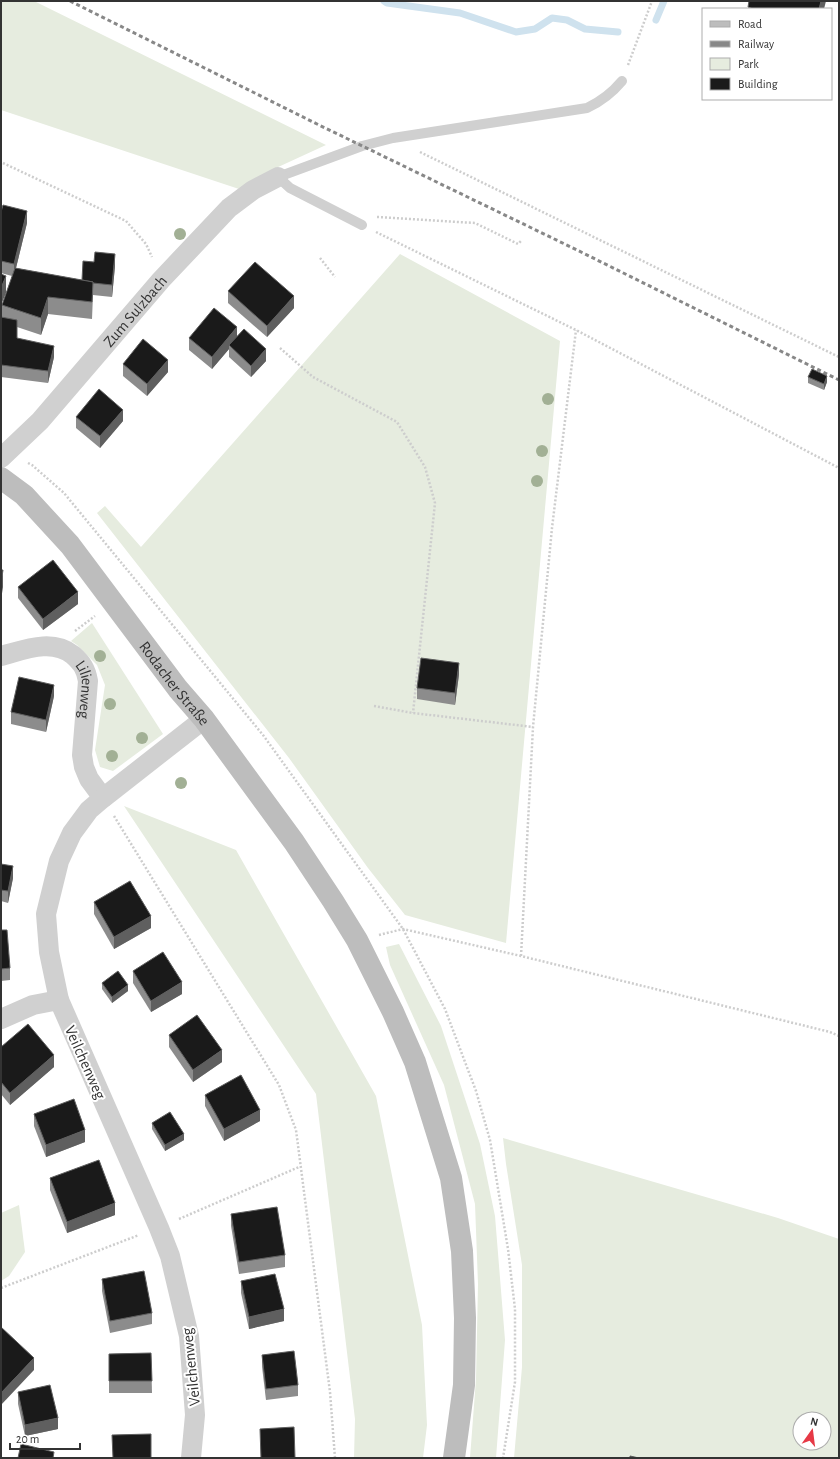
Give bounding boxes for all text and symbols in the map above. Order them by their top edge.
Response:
legend [702,8,832,100]
text: Road [738,18,762,30]
text: Railway [738,38,774,51]
text: Park [738,58,759,70]
text: Building [738,78,778,90]
street label: Zum Sulzbach [101,273,170,350]
street label: Rodacher Straße [136,638,213,729]
street label: Lilienweg [72,657,95,719]
street label: Veilchenweg [62,1023,109,1102]
street label: Veilchenweg [179,1327,203,1407]
north arrow [792,1411,832,1451]
text: N [809,1416,819,1428]
scale bar [10,1425,80,1451]
text: 20 m [16,1433,39,1445]

